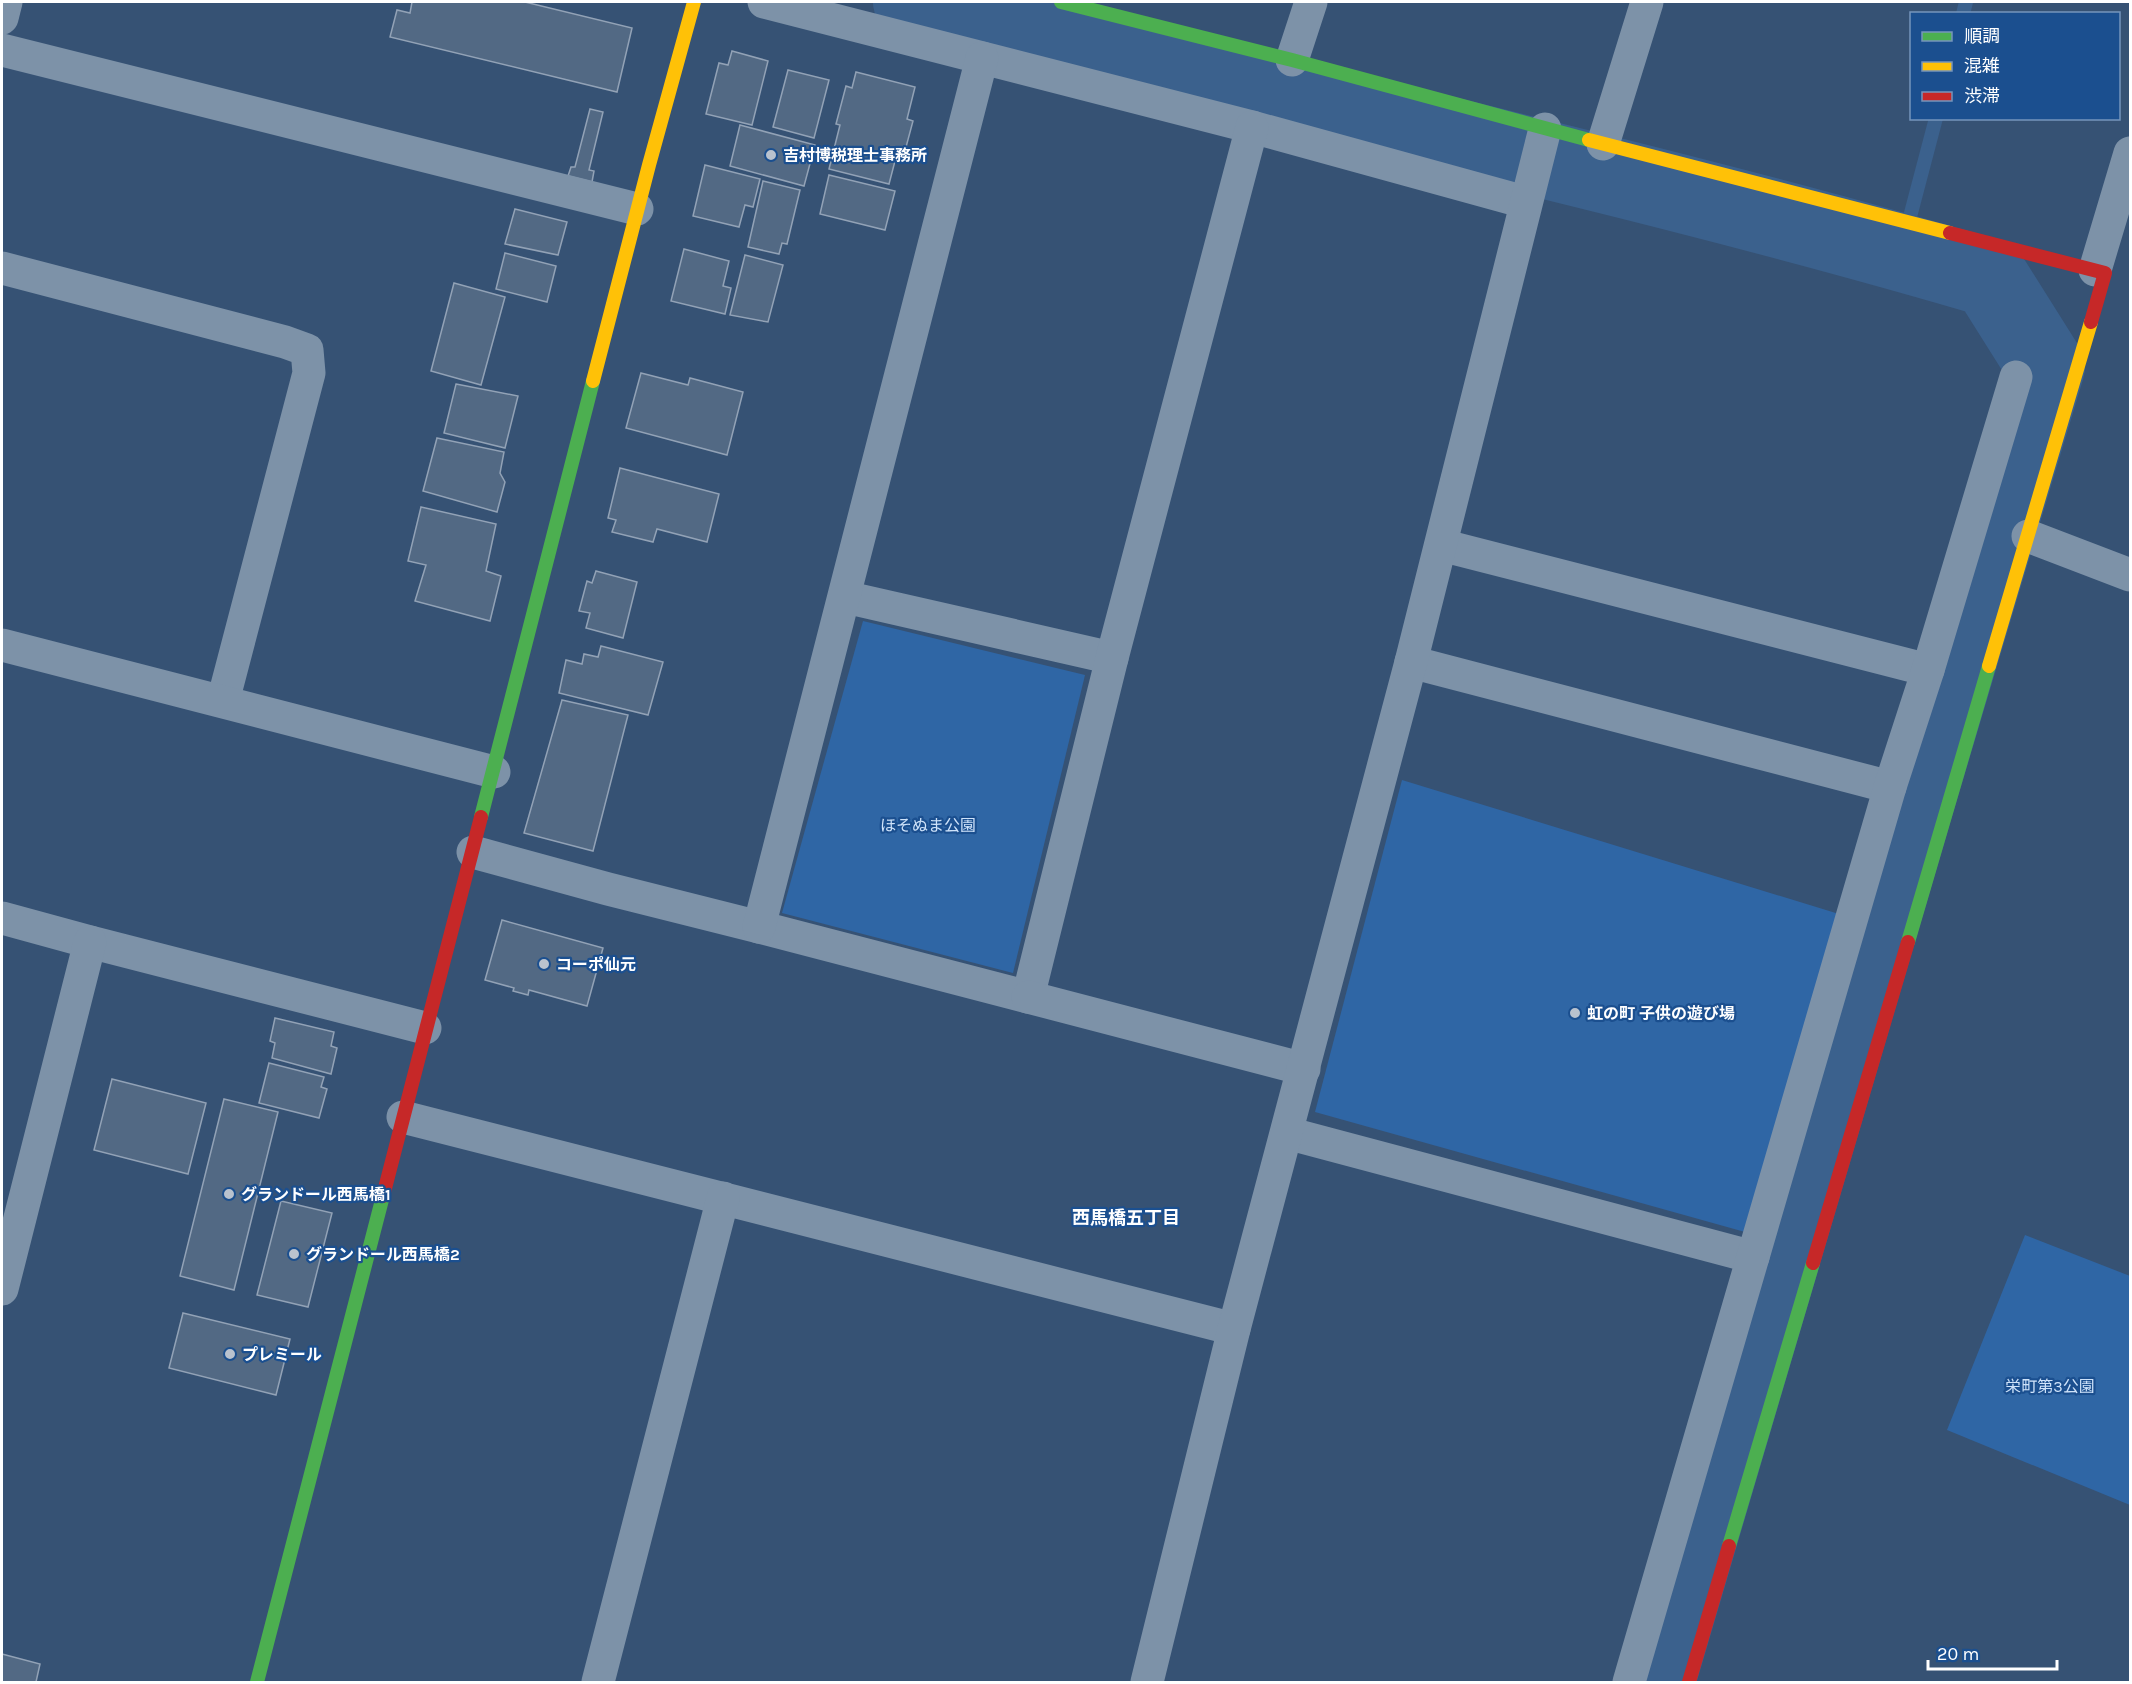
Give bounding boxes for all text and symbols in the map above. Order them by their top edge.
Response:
legend [1910,12,2120,120]
text: 順調 [1964,25,2000,47]
text: 混雑 [1964,55,2000,77]
text: 渋滞 [1964,85,2000,107]
place label: 吉村博税理士事務所 [783,146,927,165]
marker: 吉村博税理士事務所 [764,148,778,162]
park label: ほそぬま公園 [880,816,976,835]
place label: コーポ仙元 [556,955,636,974]
marker: コーポ仙元 [537,957,551,971]
place label: 虹の町 子供の遊び場 [1587,1004,1735,1023]
marker: 虹の町 子供の遊び場 [1568,1006,1582,1020]
place label: グランドール西馬橋1 [241,1185,391,1204]
marker: グランドール西馬橋1 [222,1187,236,1201]
district label: 西馬橋五丁目 [1072,1207,1180,1229]
place label: グランドール西馬橋2 [306,1245,460,1264]
marker: グランドール西馬橋2 [287,1247,301,1261]
place label: プレミール [242,1345,322,1364]
marker: プレミール [223,1347,237,1361]
park label: 栄町第3公園 [2005,1377,2095,1396]
scale bar [1928,1633,2057,1671]
text: 20 m [1937,1643,1979,1665]

